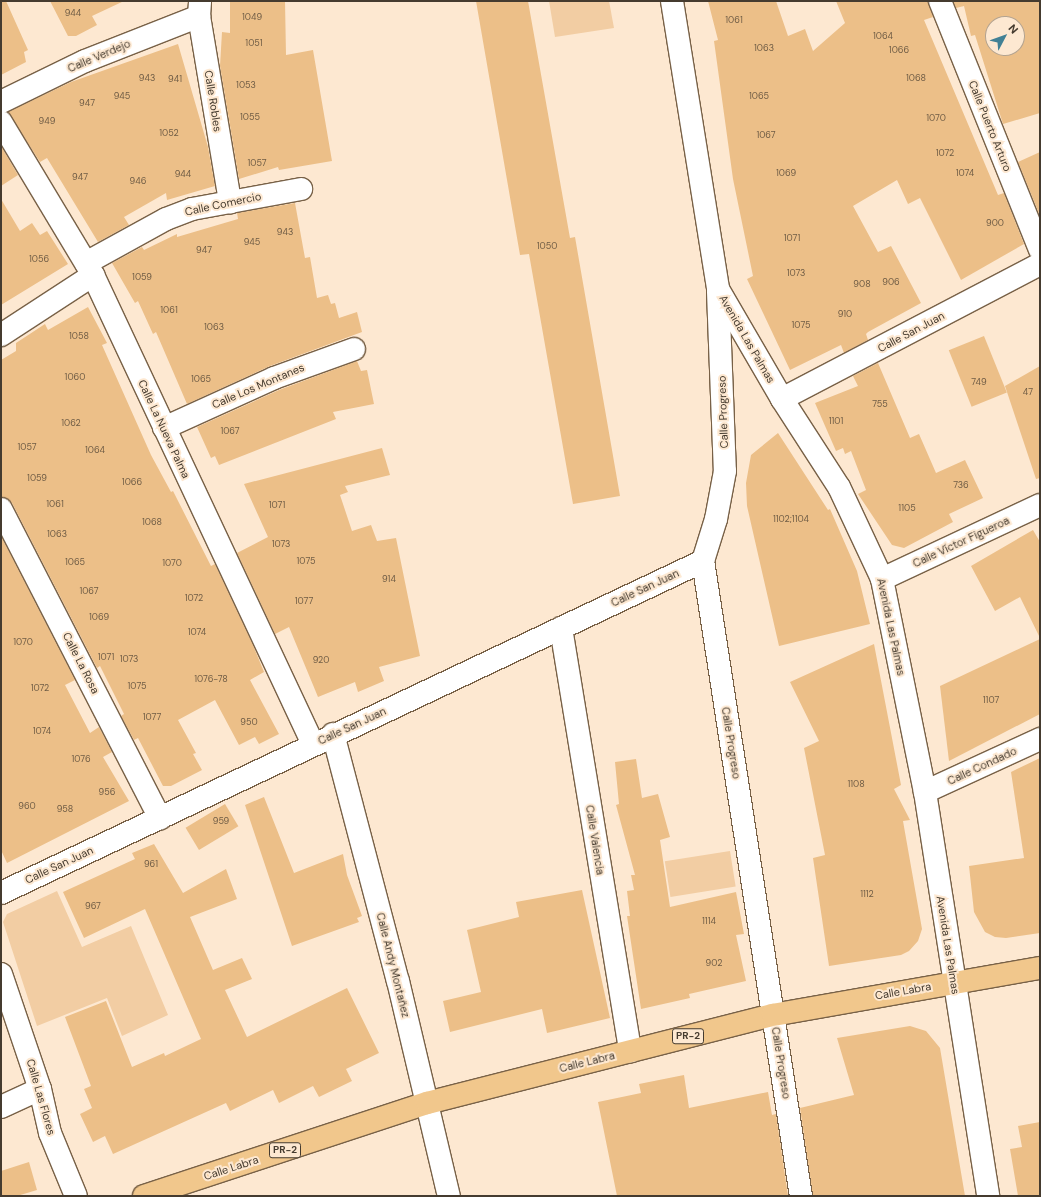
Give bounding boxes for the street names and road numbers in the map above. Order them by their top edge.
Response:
street label: Calle Verdejo [66,37,132,75]
street label: Calle Robles [202,69,224,133]
street label: Calle Puerto Arturo [966,79,1014,173]
street label: Calle Comercio [184,189,262,219]
street label: Avenida Las Palmas [716,293,778,385]
street label: Calle San Juan [875,309,947,355]
street label: Calle Los Montanes [210,361,306,411]
street label: Calle Progreso [715,375,731,449]
street label: Calle La Nueva Palma [135,378,193,480]
street label: Calle Víctor Figueroa [911,514,1011,570]
street label: Calle San Juan [609,566,681,610]
street label: Avenida Las Palmas [874,577,908,677]
street label: Calle La Rosa [60,630,102,696]
street label: Calle San Juan [316,704,388,748]
street label: Calle Progreso [719,706,743,780]
street label: Calle Condado [945,744,1019,788]
street label: Calle Valencia [583,804,607,876]
street label: Calle San Juan [23,843,95,887]
street label: Avenida Las Palmas [934,895,962,995]
street label: Calle Andy Montañez [374,911,412,1019]
street label: Calle Labra [874,980,932,1002]
street label: Calle Progreso [769,1026,793,1100]
road number: PR-2 [672,1028,704,1044]
street label: Calle Labra [558,1049,616,1075]
street label: Calle Las Flores [24,1057,58,1137]
road number: PR-2 [269,1142,301,1158]
street label: Calle Labra [202,1153,260,1183]

